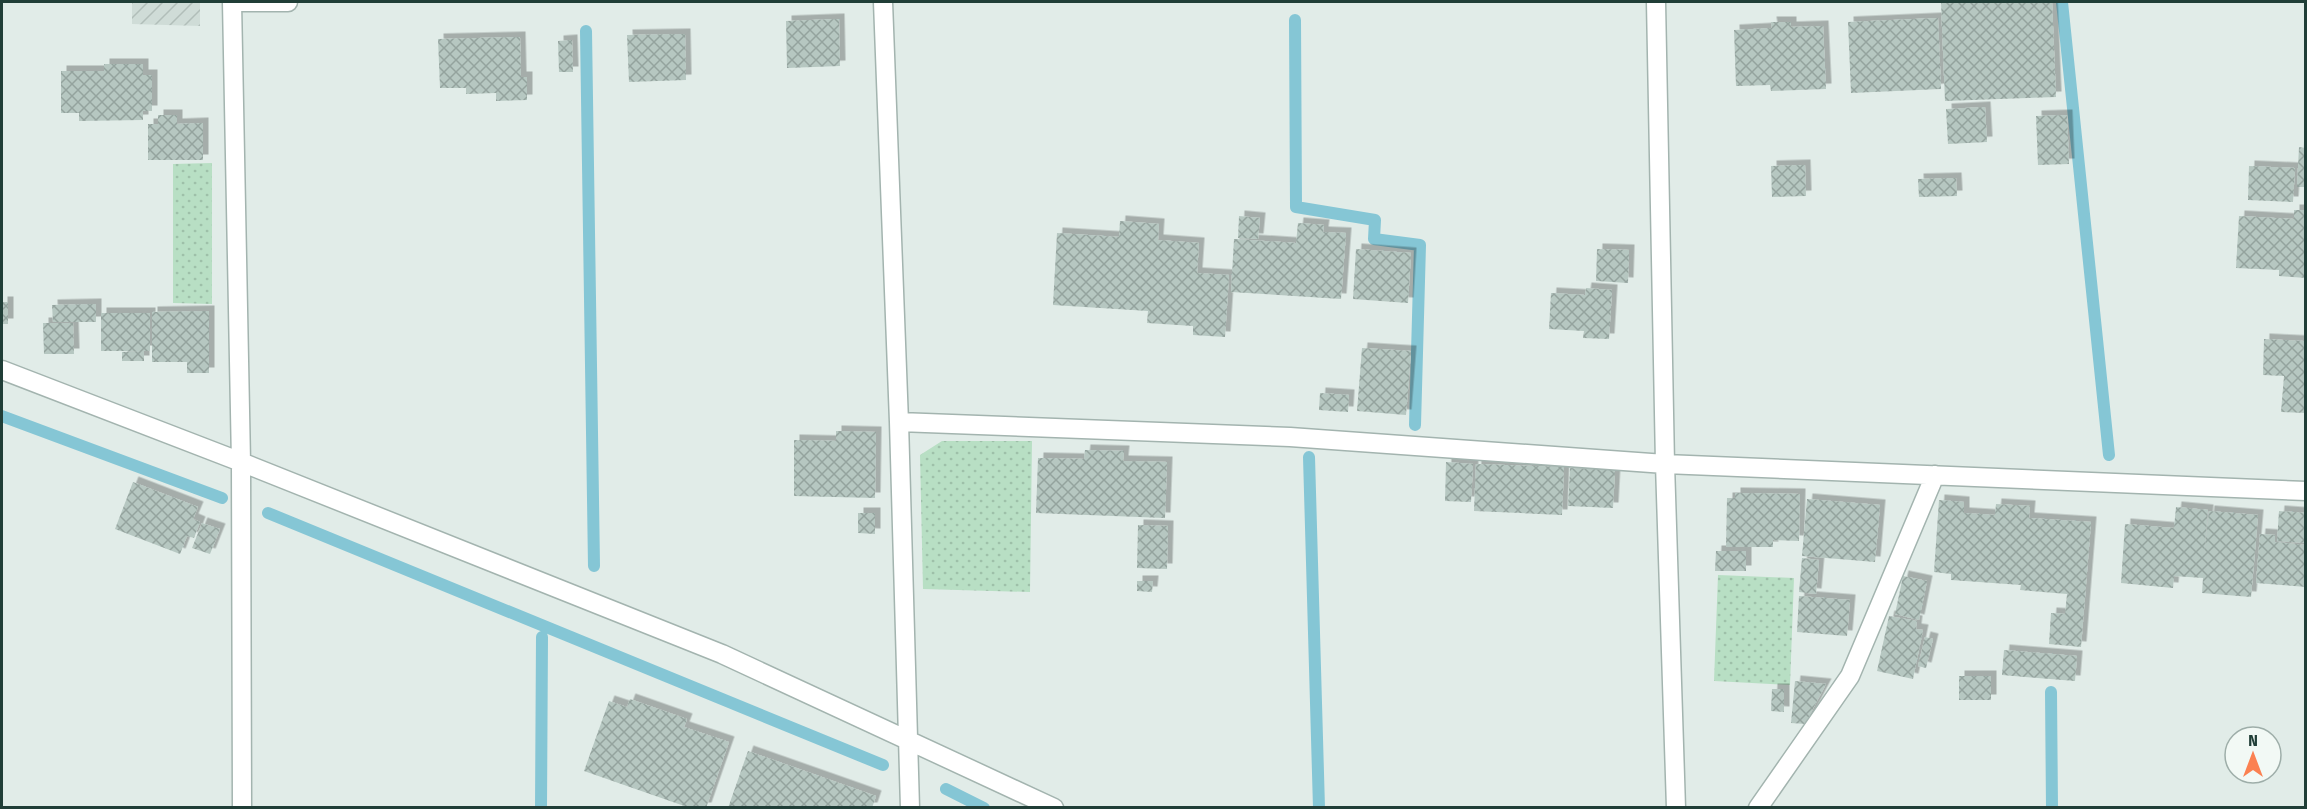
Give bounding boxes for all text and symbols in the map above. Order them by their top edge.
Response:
north arrow [2223,725,2283,785]
text: N [2248,731,2258,750]

